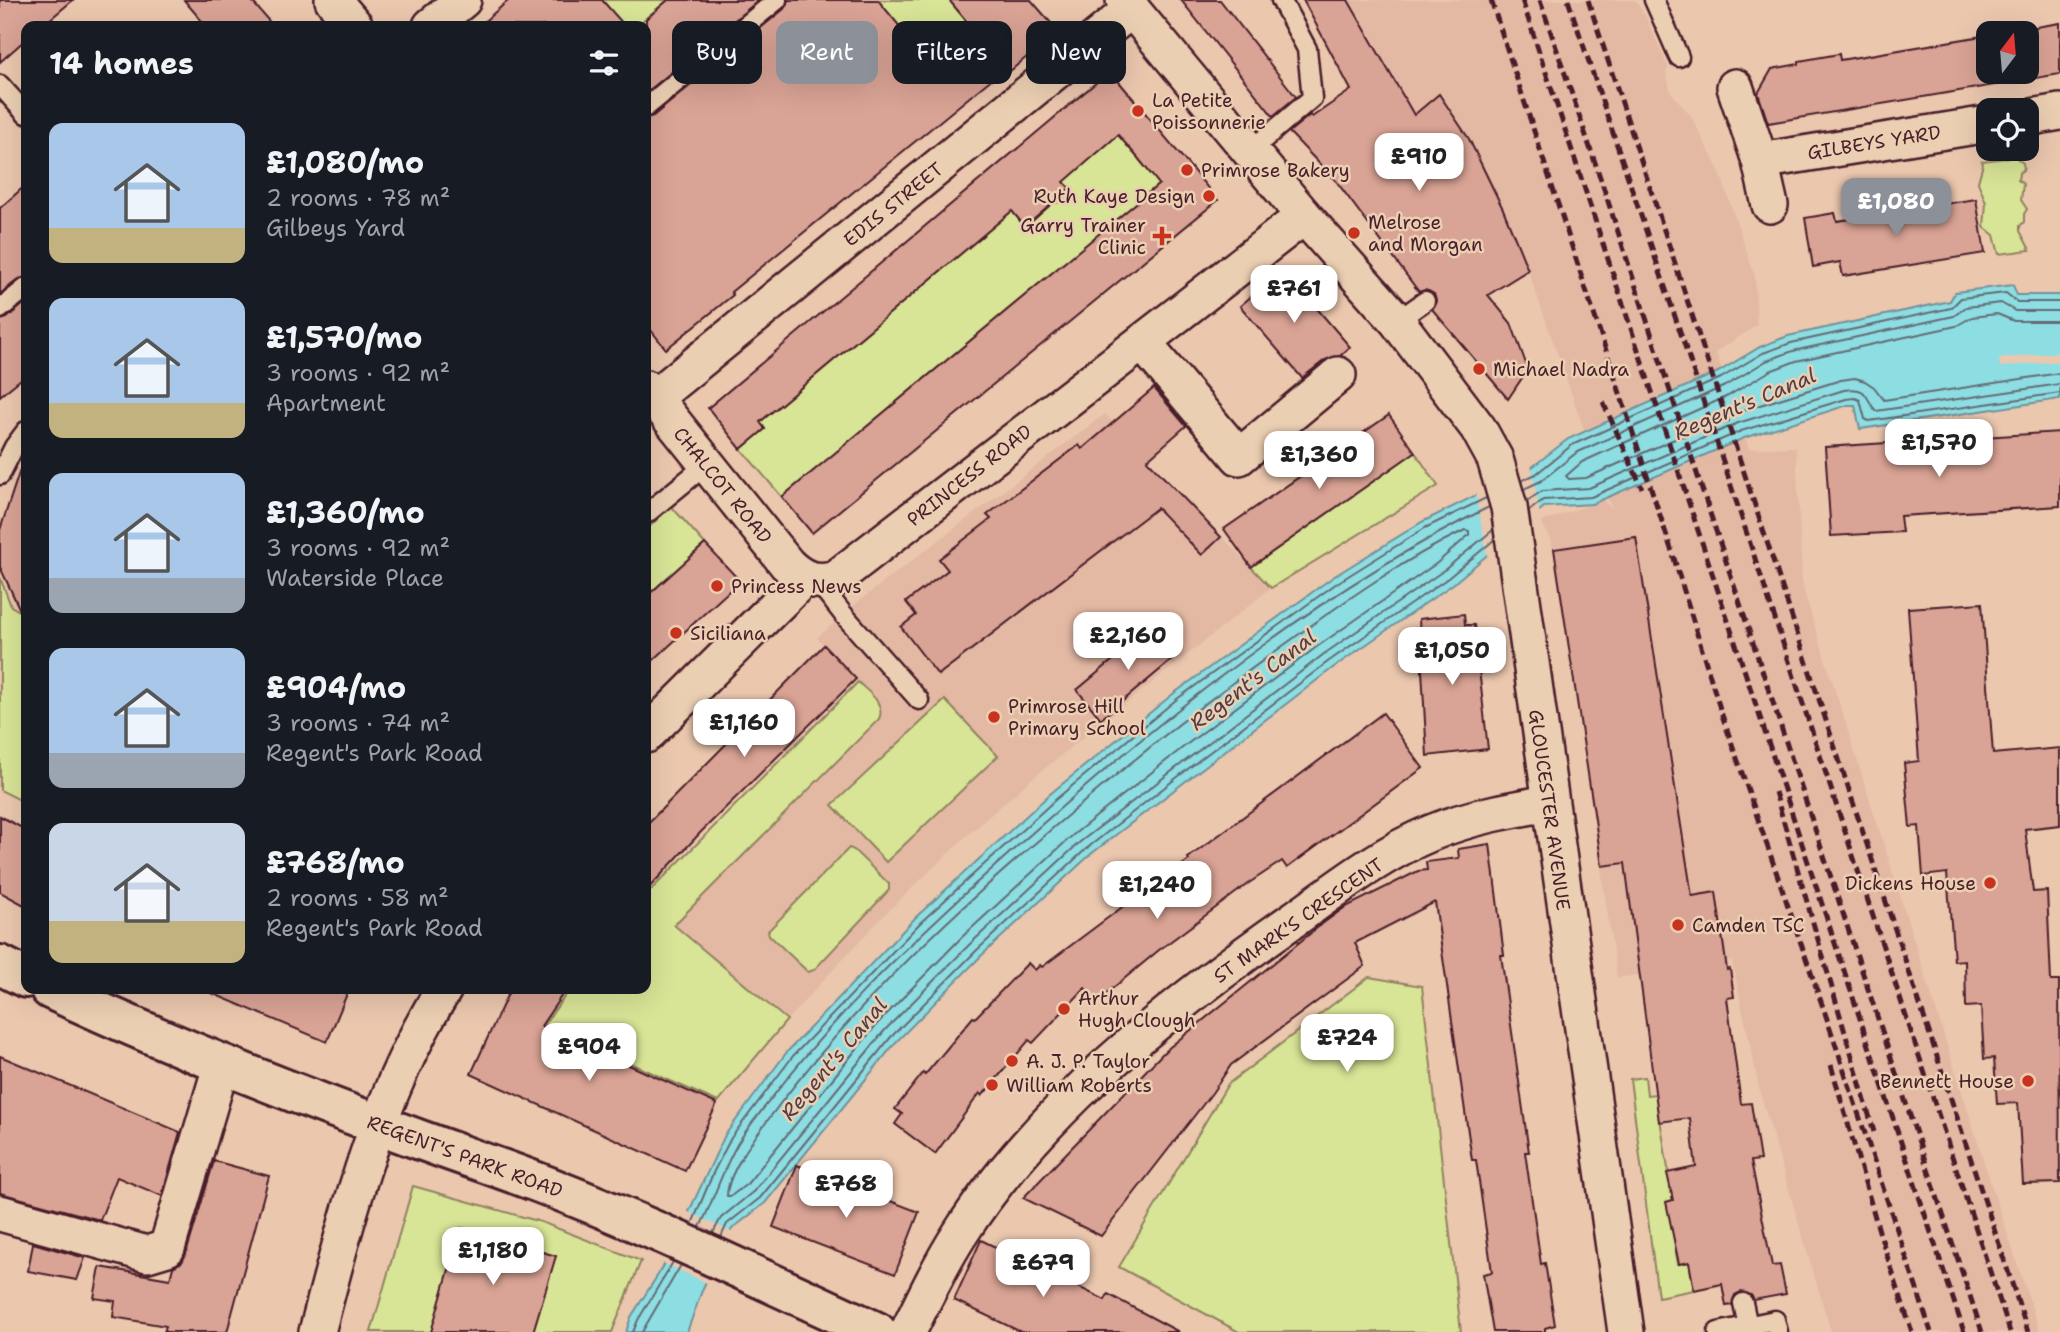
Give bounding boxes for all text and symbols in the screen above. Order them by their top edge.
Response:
chip: Buy [672,21,762,84]
chip: Rent [776,21,878,84]
chip: Filters [892,21,1012,84]
chip: New [1026,21,1126,84]
north arrow [1976,21,2039,84]
map controls [1976,21,2039,161]
text: 14 homes [49,43,194,84]
icon: filters [585,44,623,82]
place label: La Petite Poissonnerie [1152,88,1266,135]
button: locate [1976,98,2039,161]
marker: La Petite Poissonnerie [1130,103,1146,119]
street label: GILBEYS YARD [1805,120,1943,165]
pin: £910 [1378,134,1460,193]
text: £910 [1391,141,1447,171]
text: £1,080/mo [266,142,424,183]
icon: home [105,151,189,235]
street label: EDIS STREET [838,156,949,252]
place label: Primrose Bakery [1201,158,1350,183]
marker: Primrose Bakery [1179,162,1195,178]
pin: £1,080 [1839,178,1953,238]
text: 2 rooms · 78 m² [266,183,450,213]
place label: Ruth Kaye Design [1034,184,1195,209]
text: £1,080 [1857,186,1935,216]
marker: Ruth Kaye Design [1201,188,1217,204]
place label: Melrose and Morgan [1368,210,1483,257]
text: Gilbeys Yard [266,213,405,243]
place label: Garry Trainer Clinic [1020,213,1146,260]
marker: Melrose and Morgan [1346,225,1362,241]
marker: Garry Trainer Clinic [1152,226,1172,246]
pin: £761 [1253,266,1335,325]
text: £761 [1267,273,1321,303]
text: £1,570/mo [266,317,422,358]
icon: home [105,326,189,410]
place label: Michael Nadra [1493,357,1629,382]
text: 3 rooms · 92 m² [266,358,450,388]
marker: Michael Nadra [1471,361,1487,377]
water label: Regent's Canal [1670,361,1820,447]
text: Apartment [266,388,386,418]
street label: PRINCESS ROAD [902,419,1037,532]
pin: £1,570 [1882,420,1996,479]
street label: CHALCOT ROAD [668,422,777,549]
text: £1,570 [1901,427,1977,457]
pin: £1,360 [1262,432,1376,491]
text: £1,360 [1280,439,1358,469]
text: £1,360/mo [266,492,425,533]
icon: home [105,501,189,585]
text: 3 rooms · 92 m² [266,533,450,563]
text: Waterside Place [266,563,444,593]
place label: Princess News [731,574,862,599]
marker: Princess News [709,578,725,594]
pin: £2,160 [1071,612,1185,672]
text: £2,160 [1089,620,1167,650]
place label: Siciliana [690,621,766,646]
water label: Regent's Canal [1184,623,1322,737]
marker: Siciliana [668,625,684,641]
pin: £1,050 [1395,628,1509,687]
text: £1,050 [1414,635,1490,665]
text: £904/mo [266,667,406,708]
icon: home [105,676,189,760]
place label: Primrose Hill Primary School [1008,694,1146,741]
pin: £1,160 [687,700,801,759]
text: £1,160 [709,707,779,737]
text: 3 rooms · 74 m² [266,708,450,738]
street label: GLOUCESTER AVENUE [1523,708,1576,912]
marker: Primrose Hill Primary School [986,709,1002,725]
text: Regent's Park Road [266,738,483,768]
text: £768/mo [266,842,405,883]
icon: home [105,851,189,935]
street label: ST MARK'S CRESCENT [1208,852,1388,989]
pin: £1,240 [1100,862,1214,921]
text: £1,240 [1118,869,1196,899]
place label: Dickens House [1845,871,1976,896]
marker: Dickens House [1982,875,1998,891]
text: 2 rooms · 58 m² [266,883,449,913]
text: Regent's Park Road [266,913,483,943]
place label: Camden TSC [1692,913,1804,938]
marker: Camden TSC [1670,917,1686,933]
place label: Arthur Hugh Clough [1078,986,1196,1033]
water label: Regent's Canal [774,992,894,1126]
marker: Arthur Hugh Clough [1056,1001,1072,1017]
pin: £724 [1306,1014,1388,1074]
text: £724 [1317,1022,1377,1052]
pin: £904 [548,1024,630,1083]
text: £904 [557,1031,621,1061]
place label: A. J. P. Taylor [1026,1049,1150,1074]
marker: A. J. P. Taylor [1004,1053,1020,1069]
place label: Bennett House [1880,1069,2014,1094]
place label: William Roberts [1006,1073,1152,1098]
marker: Bennett House [2020,1073,2036,1089]
marker: William Roberts [984,1077,1000,1093]
street label: REGENT'S PARK ROAD [364,1109,566,1203]
pin: £768 [805,1160,887,1220]
text: £768 [815,1168,877,1198]
pin: £1,180 [436,1228,550,1287]
text: £1,180 [458,1235,528,1265]
pin: £679 [1002,1240,1084,1299]
text: £679 [1012,1247,1074,1277]

